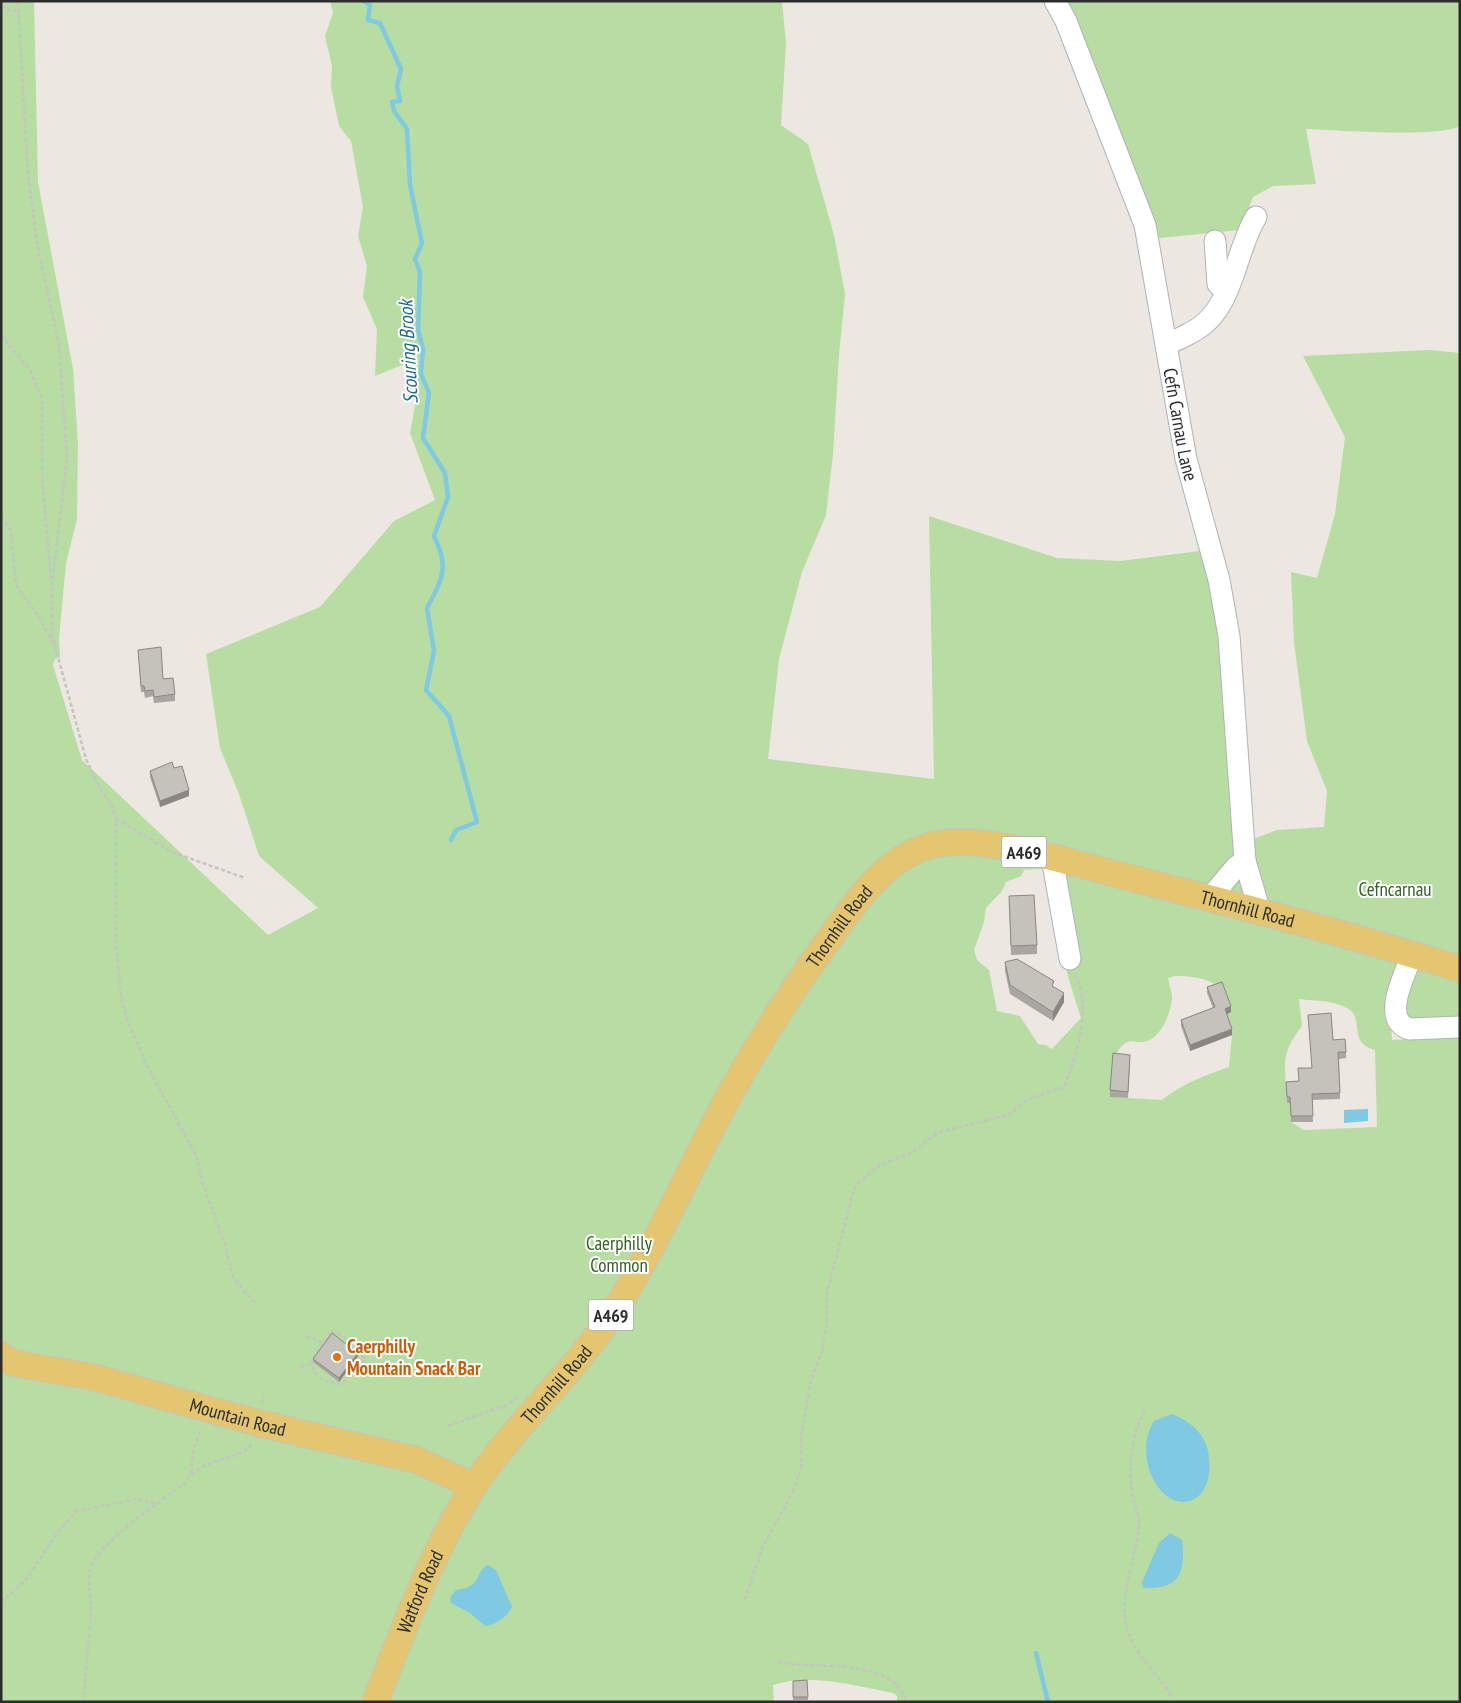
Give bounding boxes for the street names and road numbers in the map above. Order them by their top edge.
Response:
street label: Cefn Carnau Lane [1158,366,1203,483]
road number: A469 [1002,836,1046,868]
street label: Thornhill Road [801,880,877,972]
street label: Thornhill Road [1198,885,1297,932]
road number: A469 [588,1300,634,1330]
street label: Thornhill Road [516,1340,597,1429]
street label: Mountain Road [187,1393,288,1441]
street label: Watford Road [391,1546,448,1637]

